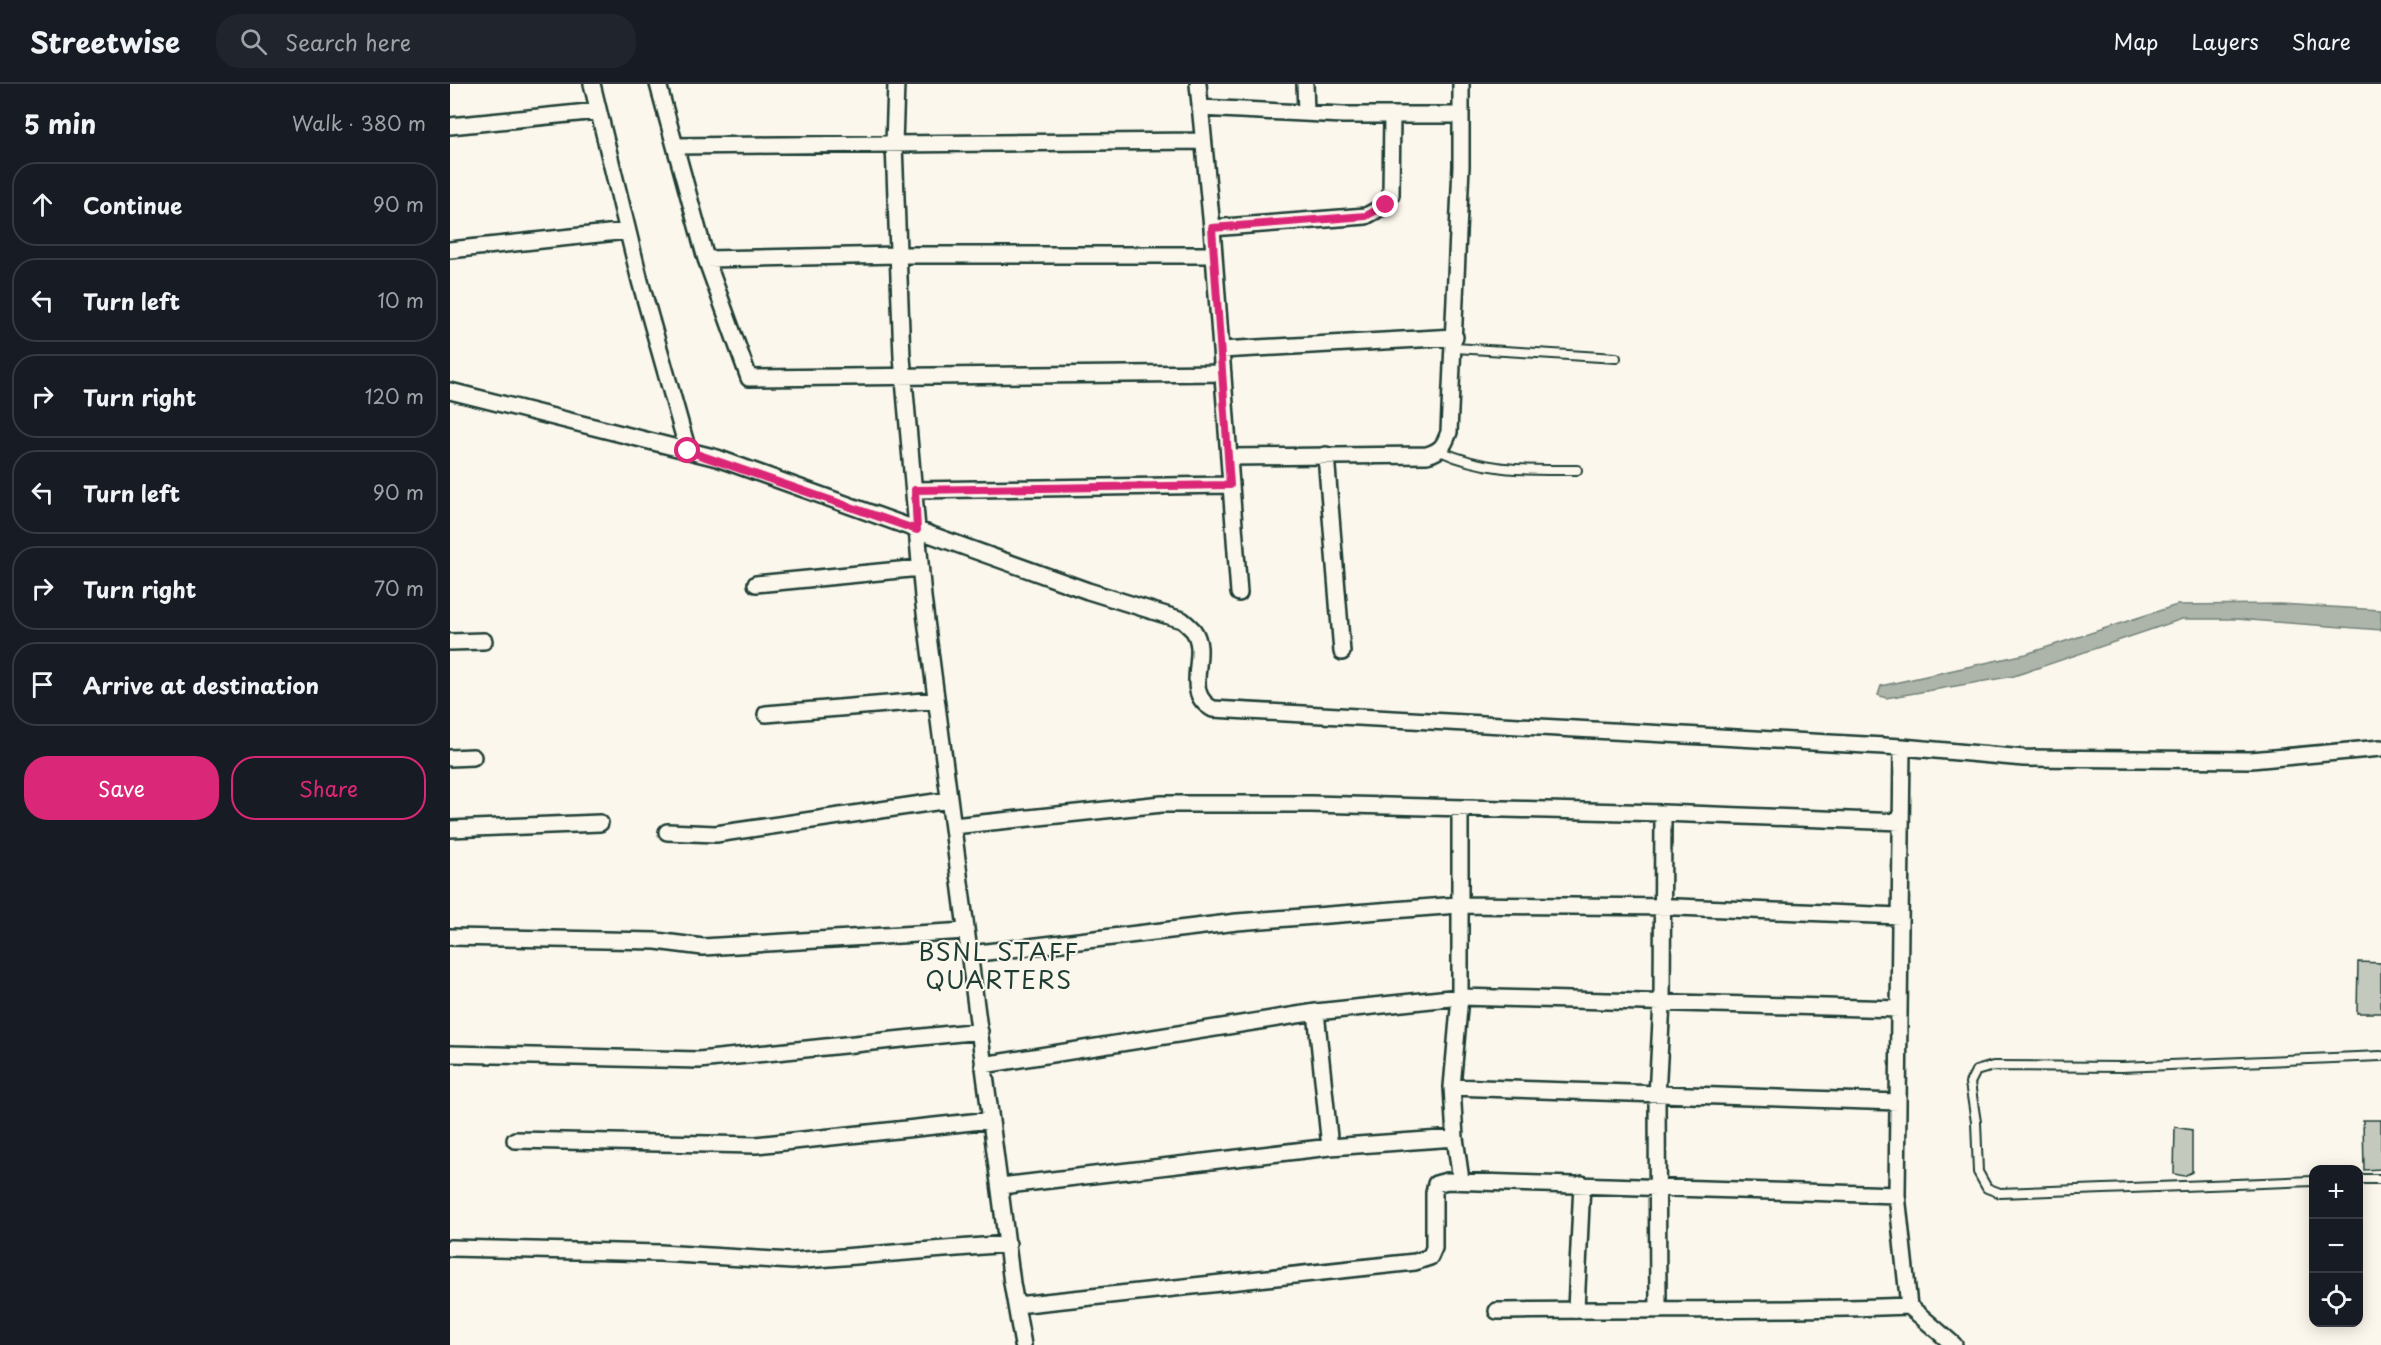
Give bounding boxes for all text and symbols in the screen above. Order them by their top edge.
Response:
search box [216,14,636,68]
text: Streetwise [30,20,180,63]
icon: search [237,25,270,58]
text: Search here [285,25,411,58]
text: Map [2114,25,2158,57]
text: Layers [2191,25,2259,57]
text: Share [2292,25,2351,57]
text: 5 min [24,104,96,143]
text: Walk · 380 m [292,108,426,138]
icon: ahead [26,188,59,221]
text: Continue [83,188,182,221]
text: 90 m [373,189,424,219]
route end [1372,191,1398,217]
icon: left [26,284,59,317]
text: Turn left [83,284,180,317]
text: 10 m [377,285,424,315]
icon: right [26,380,59,413]
text: Turn right [83,380,196,413]
text: 120 m [365,381,424,411]
route start [674,437,700,463]
icon: left [26,476,59,509]
text: Turn left [83,476,180,509]
text: 90 m [373,477,424,507]
icon: right [26,572,59,605]
text: Turn right [83,572,196,605]
text: 70 m [374,573,424,603]
icon: arrive [26,668,59,701]
text: Arrive at destination [83,668,319,701]
button: Save [24,756,219,820]
button: Share [231,756,426,820]
district label: BSNL STAFF QUARTERS [919,933,1080,997]
map controls [2309,1165,2363,1327]
button: + [2309,1165,2363,1219]
button: − [2309,1219,2363,1273]
button: locate [2309,1273,2363,1327]

